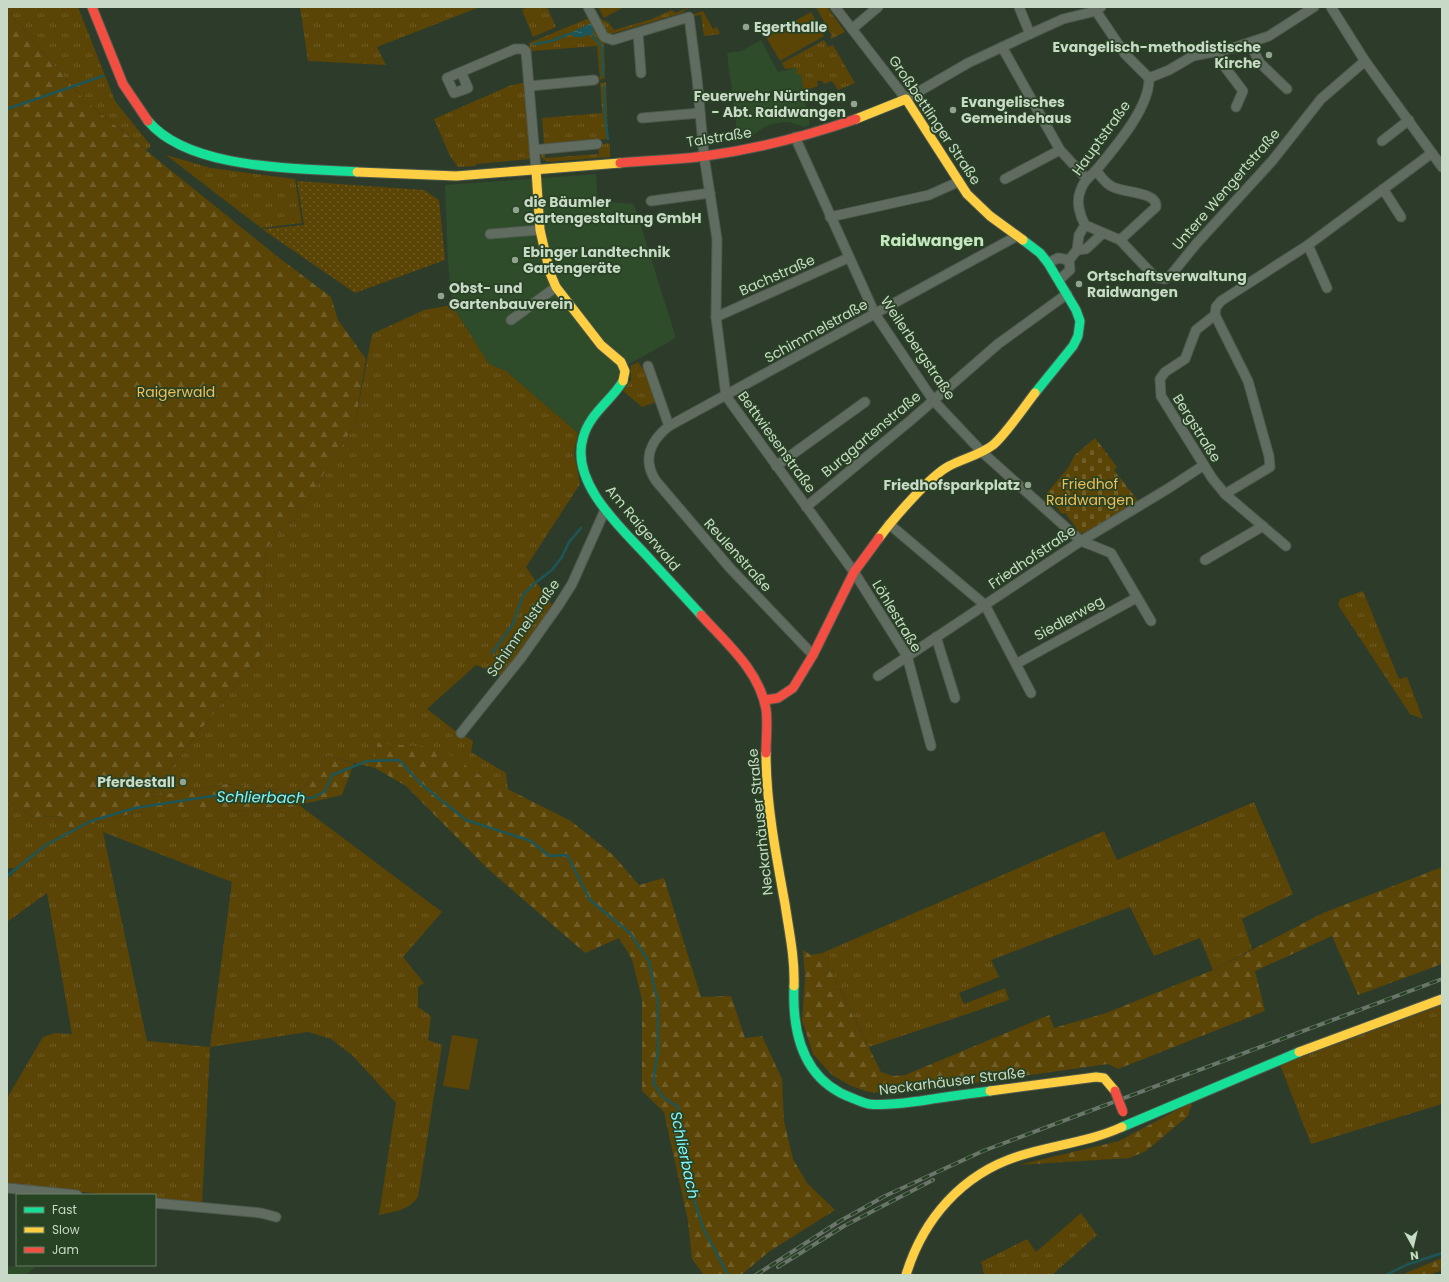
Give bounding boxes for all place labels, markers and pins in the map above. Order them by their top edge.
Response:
place label: Egerthalle [754,17,828,37]
marker: Egerthalle [741,22,751,32]
place label: Evangelisch-methodistische Kirche [1052,37,1261,73]
marker: Evangelisch-methodistische Kirche [1264,50,1274,60]
place label: Feuerwehr Nürtingen - Abt. Raidwangen [694,86,846,122]
place label: Evangelisches Gemeindehaus [961,92,1072,128]
marker: Feuerwehr Nürtingen - Abt. Raidwangen [849,99,859,109]
marker: Evangelisches Gemeindehaus [948,105,958,115]
place label: die Bäumler Gartengestaltung GmbH [524,192,701,228]
marker: die Bäumler Gartengestaltung GmbH [511,205,521,215]
place label: Ebinger Landtechnik Gartengeräte [523,242,671,278]
marker: Ebinger Landtechnik Gartengeräte [510,255,520,265]
place label: Ortschaftsverwaltung Raidwangen [1087,266,1247,302]
place label: Obst- und Gartenbauverein [449,278,573,314]
marker: Ortschaftsverwaltung Raidwangen [1074,279,1084,289]
marker: Obst- und Gartenbauverein [436,291,446,301]
place label: Friedhofsparkplatz [883,475,1020,495]
marker: Friedhofsparkplatz [1023,480,1033,490]
place label: Pferdestall [97,772,175,792]
marker: Pferdestall [178,777,188,787]

